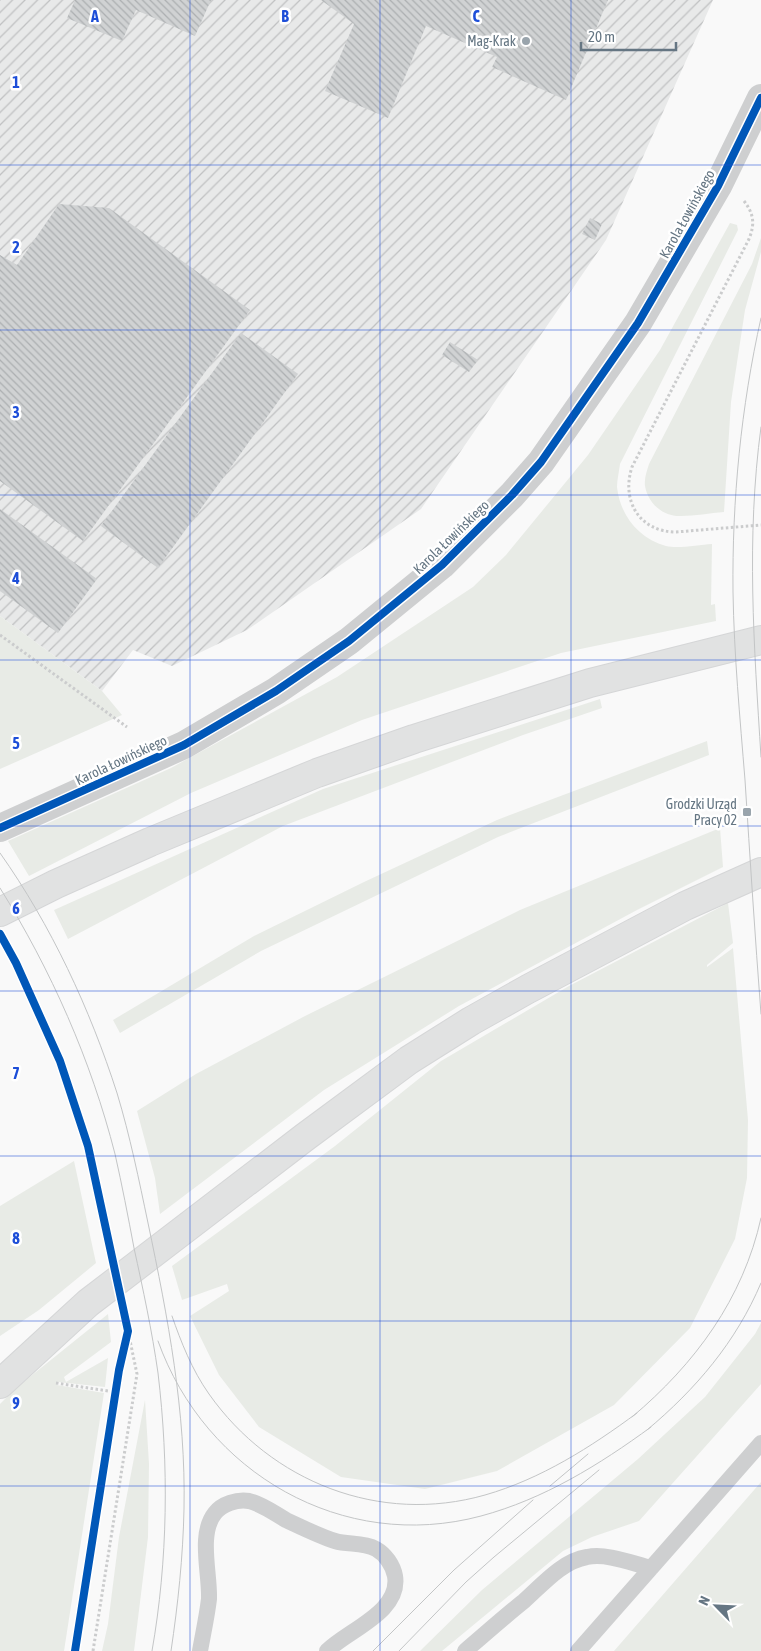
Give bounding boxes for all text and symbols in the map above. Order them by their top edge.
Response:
text: A [90,7,99,25]
text: B [281,7,289,25]
text: C [472,7,480,25]
scale bar [581,20,676,52]
text: 20 m [588,28,615,45]
place label: Mag-Krak [467,33,516,49]
marker: Mag-Krak [520,35,532,47]
text: 1 [12,73,20,91]
street label: Karola Łowińskiego [656,167,718,261]
text: 2 [12,238,20,256]
text: 3 [12,403,20,421]
street label: Karola Łowińskiego [410,497,492,577]
text: 4 [11,569,20,587]
street label: Karola Łowińskiego [73,732,169,788]
text: 5 [12,734,20,752]
place label: Grodzki Urząd Pracy 02 [666,796,737,828]
marker: Grodzki Urząd Pracy 02 [741,806,753,818]
text: 6 [12,899,20,917]
text: 7 [12,1064,20,1082]
text: 8 [12,1229,20,1247]
text: 9 [12,1394,20,1412]
north arrow [691,1581,741,1631]
text: N [695,1594,713,1608]

